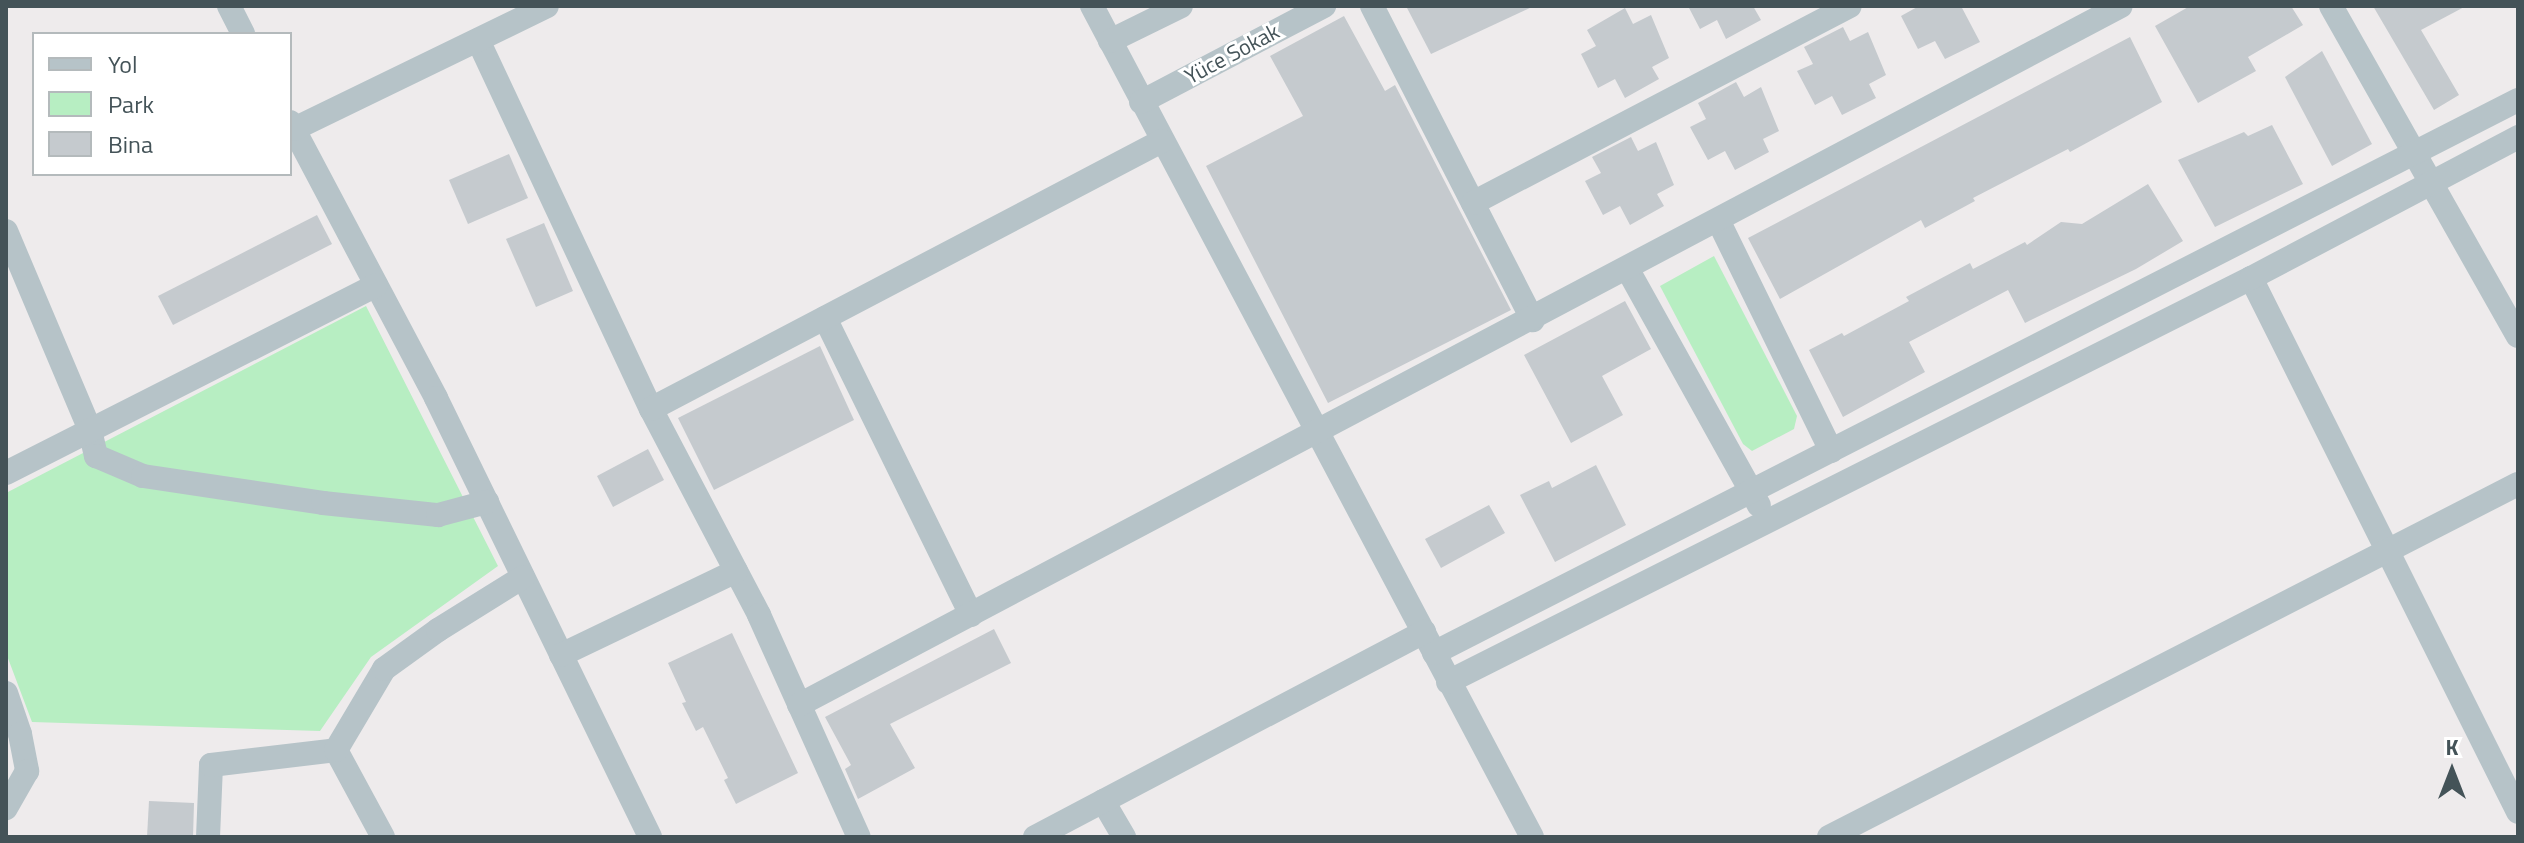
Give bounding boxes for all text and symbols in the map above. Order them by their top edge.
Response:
street label: Yüce Sokak [1180,18,1284,90]
legend [32,32,292,176]
text: Yol [108,46,137,82]
text: Park [108,86,154,122]
text: Bina [108,126,153,162]
text: K [2445,730,2459,764]
north arrow [2412,731,2492,811]

